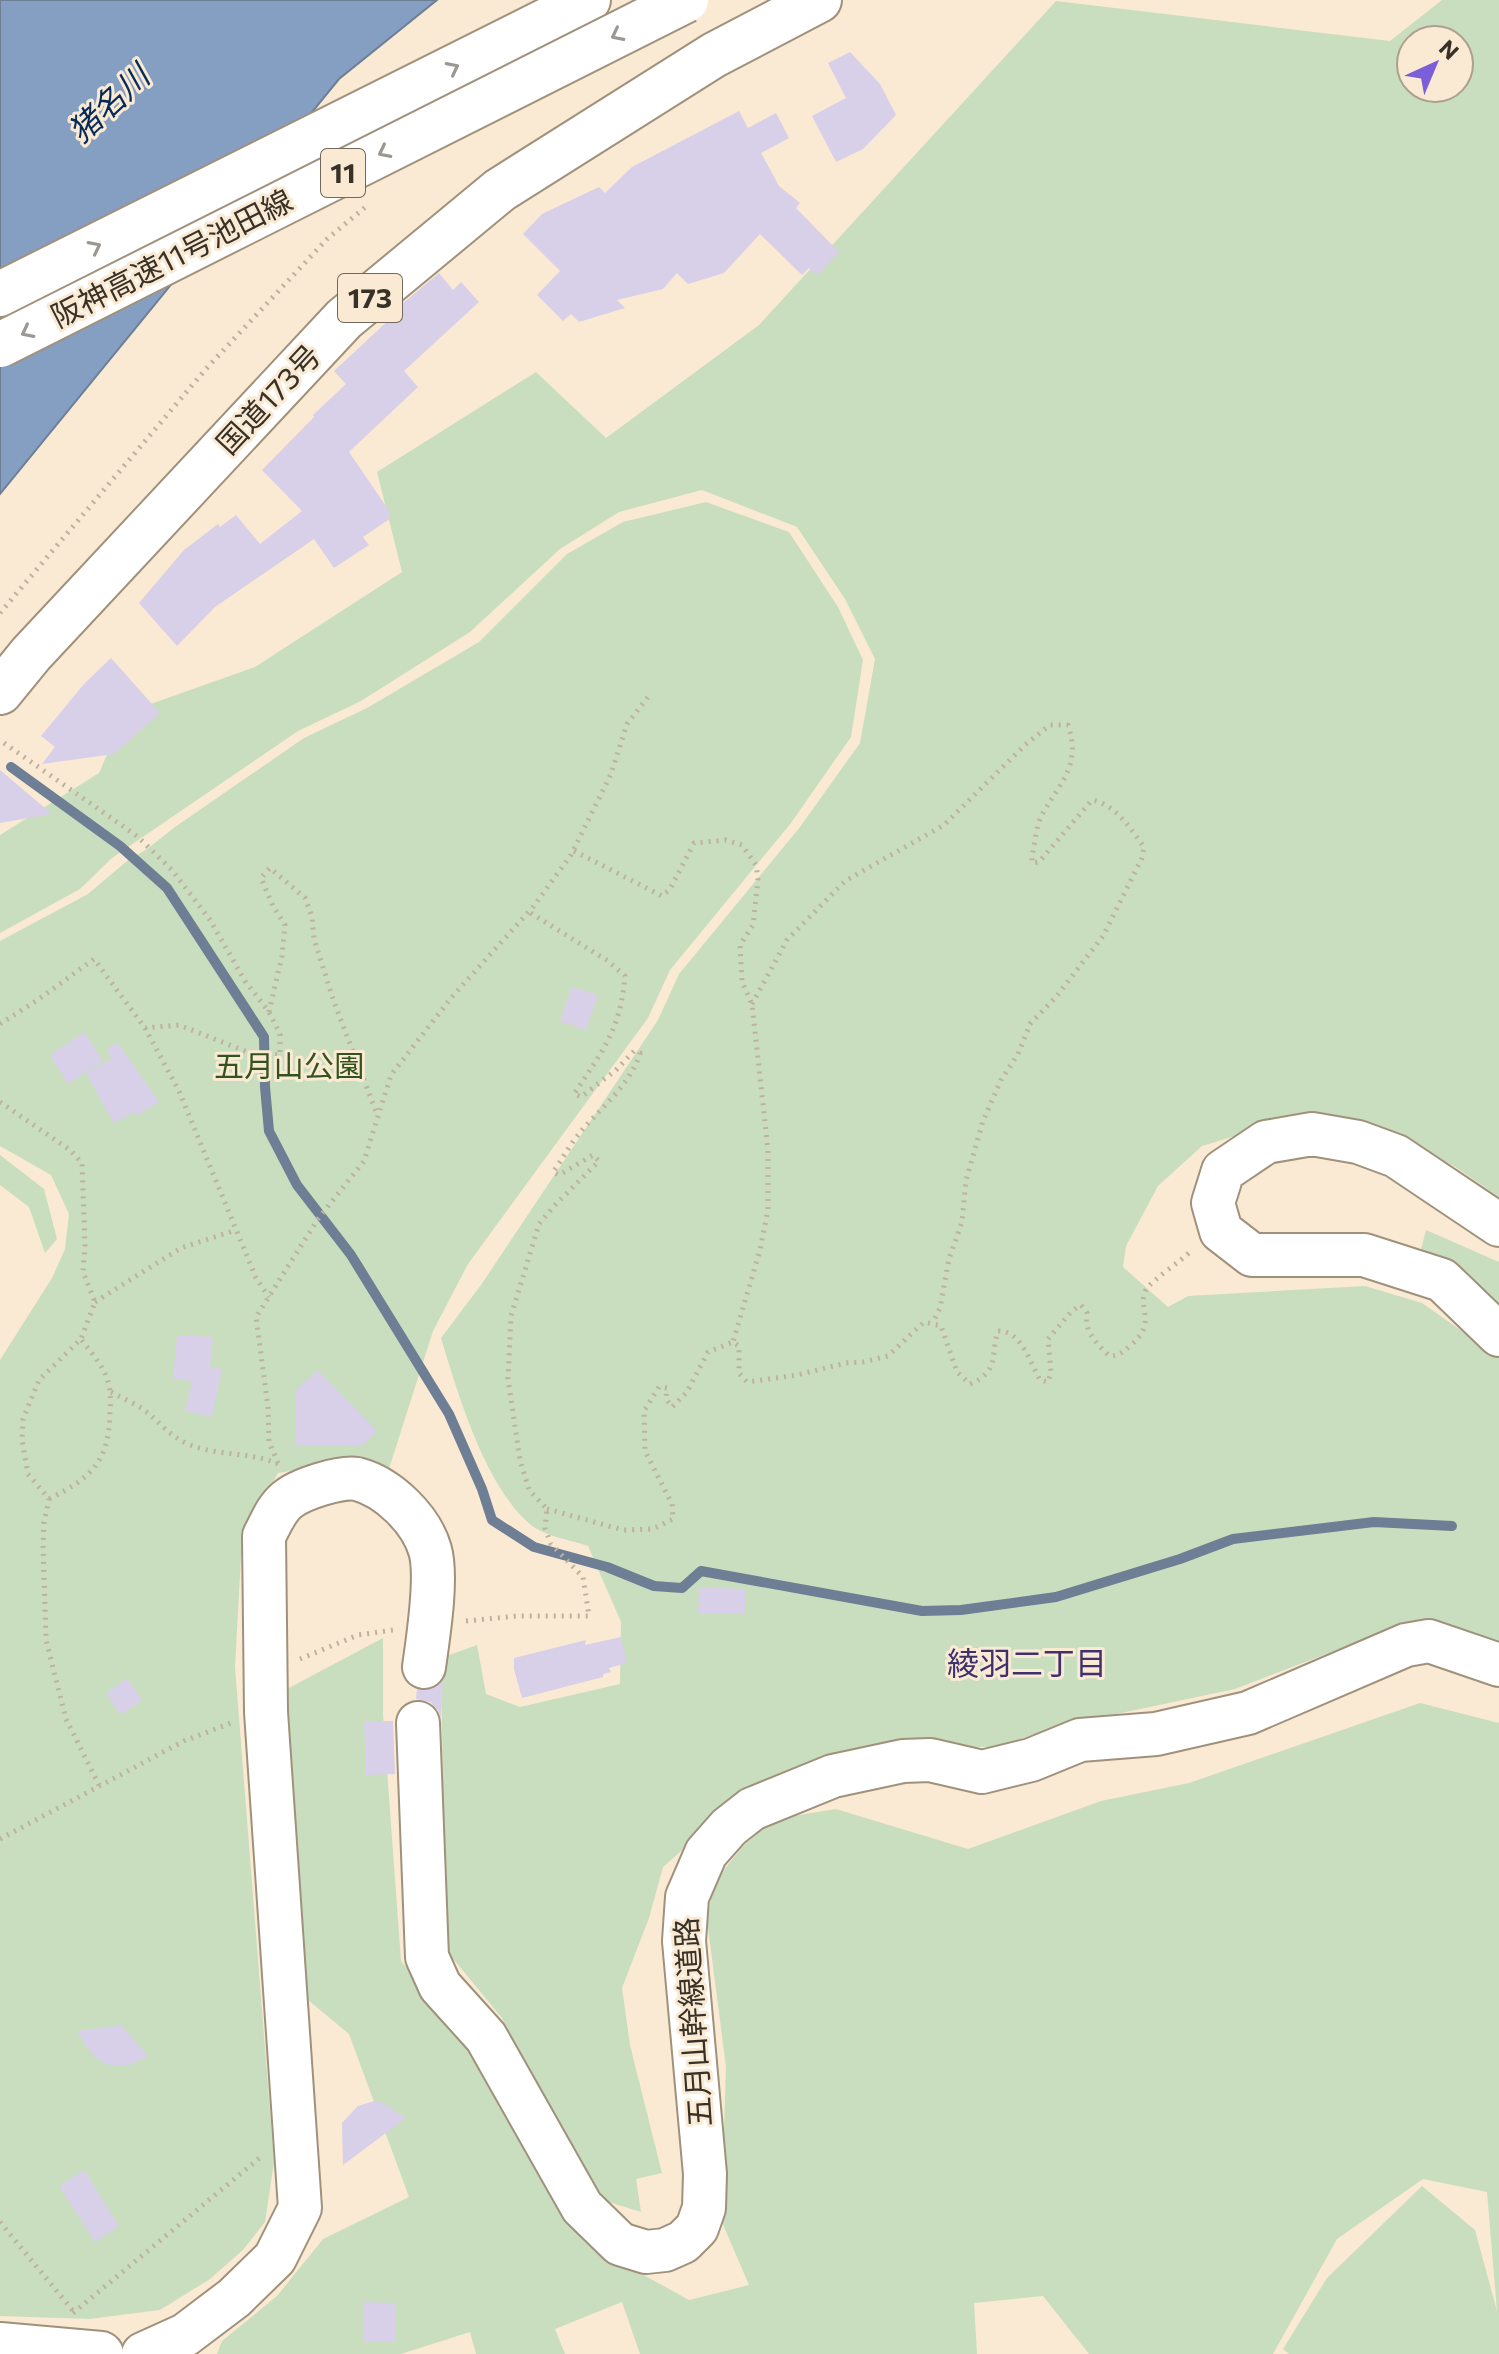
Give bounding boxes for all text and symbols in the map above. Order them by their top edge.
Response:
north arrow [1395,24,1475,104]
one-way arrow [610,25,625,41]
text: N [1434,34,1465,65]
water label: 猪名川 [59,53,159,150]
one-way arrow [444,62,459,78]
one-way arrow [378,142,393,158]
road number: 11 [321,149,365,197]
street label: 阪神高速11号池田線 [44,180,298,334]
one-way arrow [86,241,101,256]
road number: 173 [338,274,402,322]
one-way arrow [21,322,35,338]
street label: 国道173号 [207,336,327,461]
park label: 五月山公園 [214,1046,364,1083]
district label: 綾羽二丁目 [947,1642,1107,1682]
street label: 五月山幹線道路 [666,1916,717,2128]

